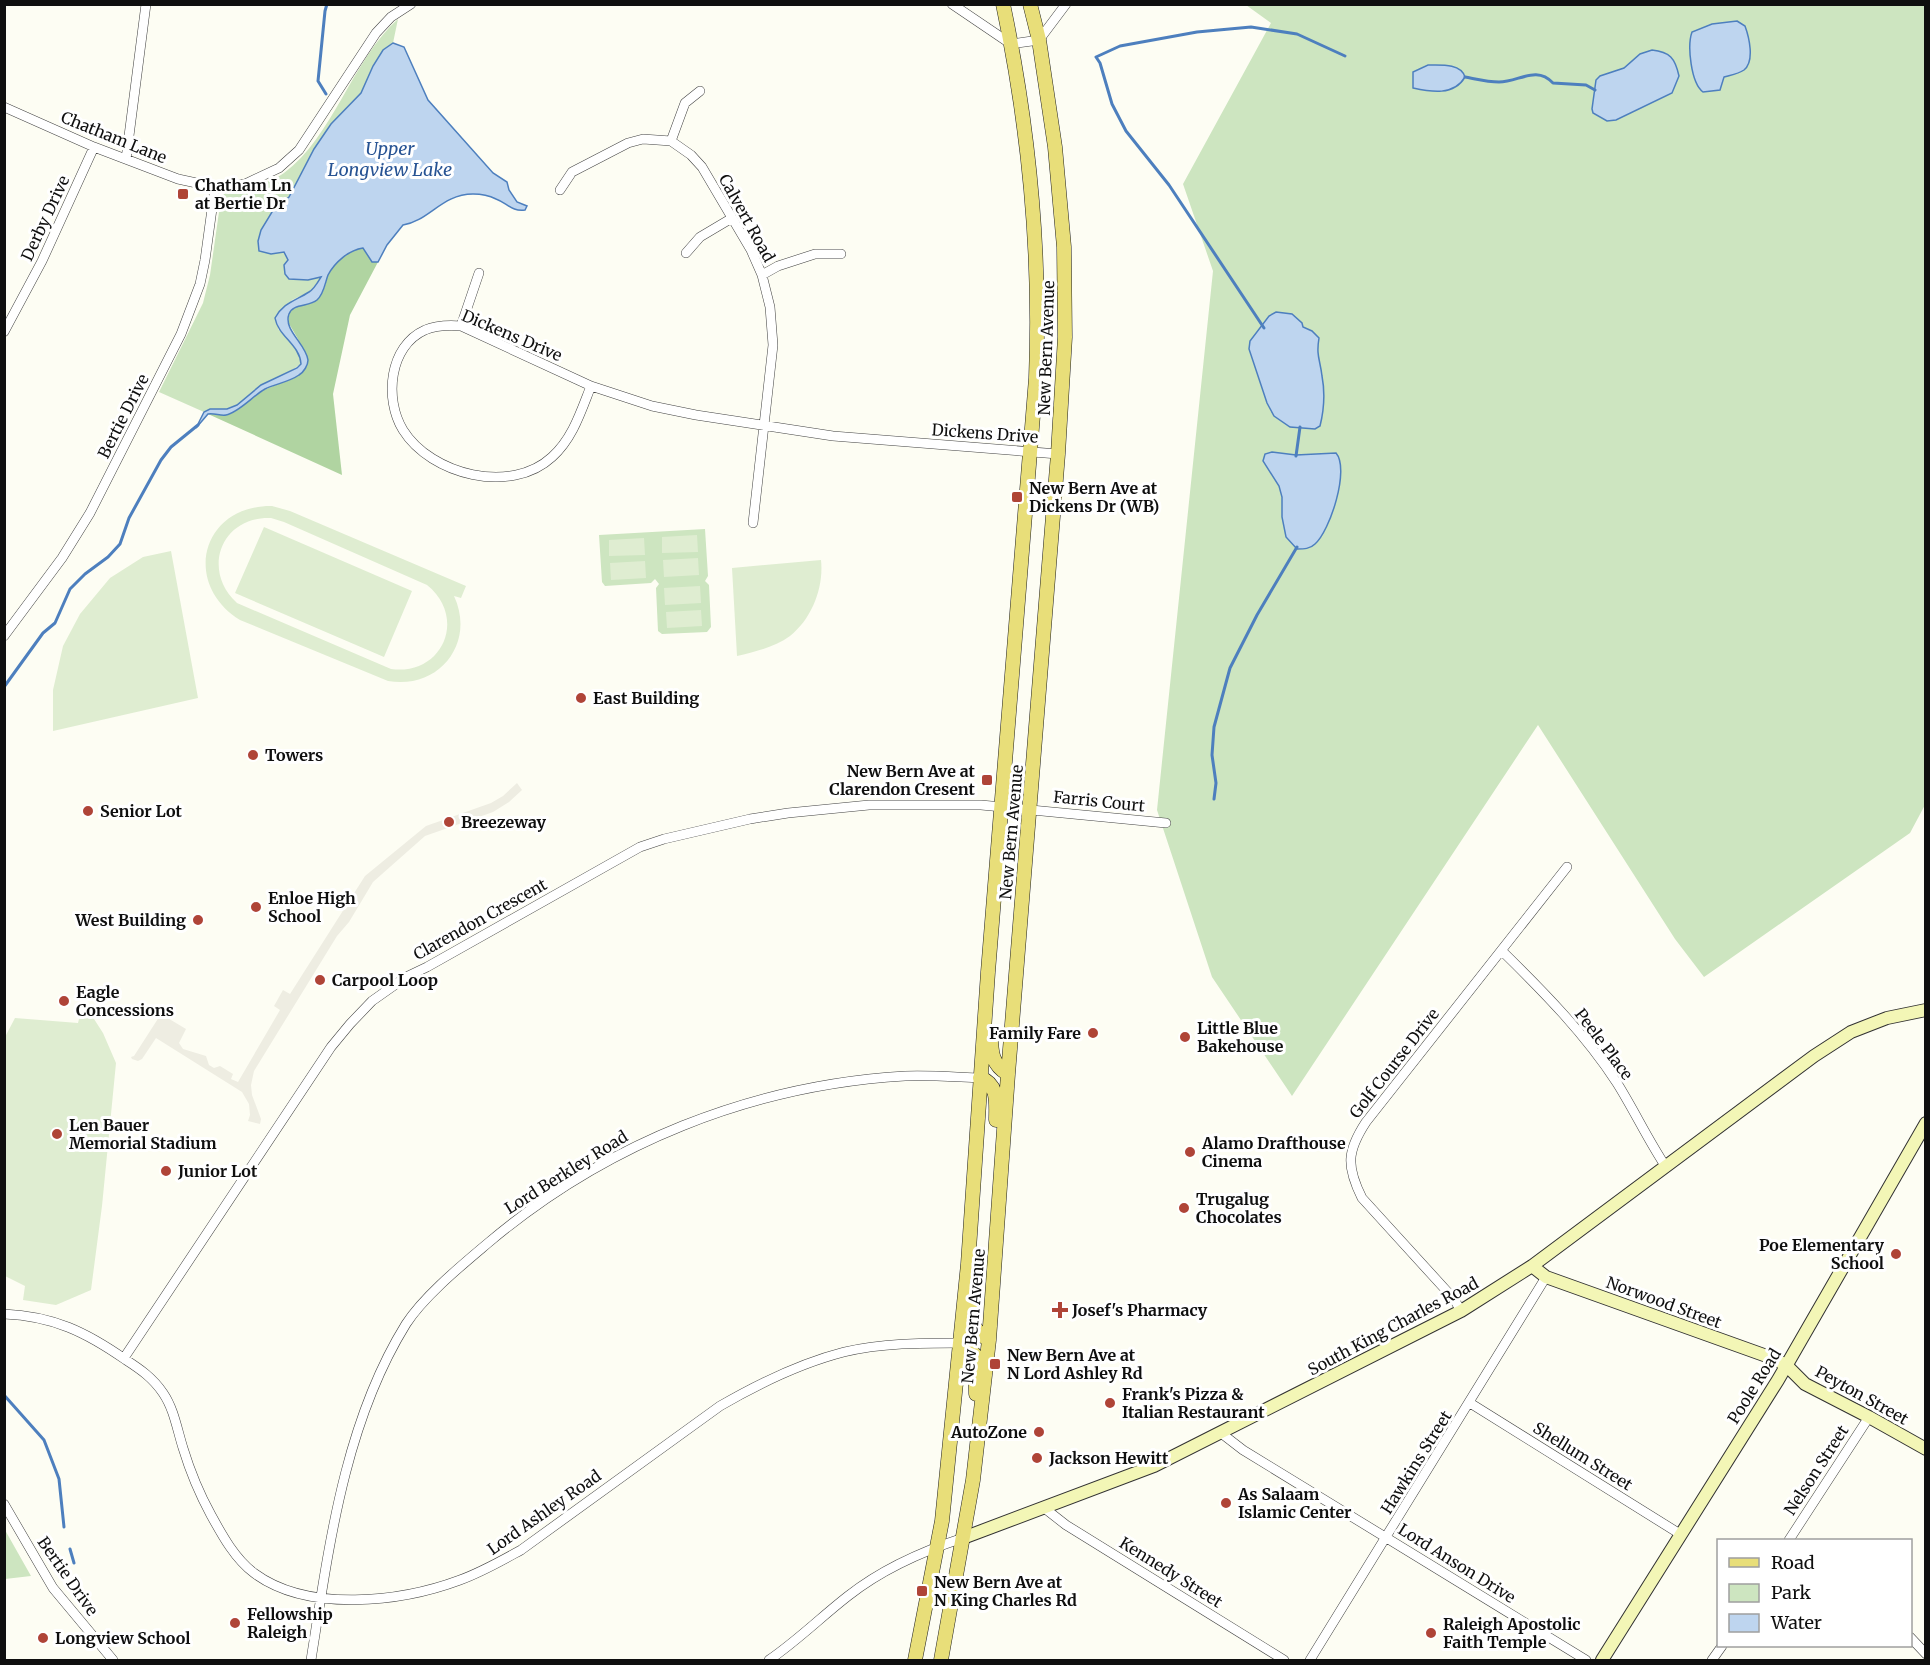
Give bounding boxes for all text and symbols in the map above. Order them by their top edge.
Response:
street label: Chatham Lane [58,107,170,167]
water label: Upper Longview Lake [328,137,452,181]
street label: Calvert Road [715,171,780,266]
street label: Derby Drive [17,172,73,264]
place label: Chatham Ln at Bertie Dr [195,175,292,213]
marker: Chatham Ln at Bertie Dr [176,187,190,201]
street label: New Bern Avenue [1034,280,1058,416]
street label: Dickens Drive [459,305,565,365]
street label: Bertie Drive [93,371,153,461]
street label: Dickens Drive [931,419,1039,447]
place label: New Bern Ave at Dickens Dr (WB) [1029,478,1159,516]
marker: New Bern Ave at Dickens Dr (WB) [1010,490,1024,504]
place label: East Building [593,688,699,708]
marker: East Building [574,691,588,705]
place label: Towers [265,745,323,765]
marker: Towers [246,748,260,762]
place label: New Bern Ave at Clarendon Cresent [829,761,976,799]
street label: New Bern Avenue [995,764,1027,900]
marker: New Bern Ave at Clarendon Cresent [980,773,994,787]
street label: Farris Court [1052,786,1147,816]
place label: Senior Lot [100,801,182,821]
marker: Senior Lot [81,804,95,818]
place label: Breezeway [461,812,547,832]
marker: Breezeway [442,815,456,829]
street label: Clarendon Crescent [410,874,551,964]
place label: Enloe High School [268,888,356,926]
marker: Enloe High School [249,900,263,914]
place label: West Building [74,910,186,930]
marker: West Building [191,913,205,927]
place label: Carpool Loop [332,970,438,990]
marker: Carpool Loop [313,973,327,987]
place label: Eagle Concessions [76,982,174,1020]
marker: Eagle Concessions [57,994,71,1008]
street label: Golf Course Drive [1345,1004,1443,1122]
street label: Peele Place [1571,1004,1637,1084]
place label: Little Blue Bakehouse [1197,1018,1284,1056]
place label: Family Fare [989,1023,1081,1043]
marker: Family Fare [1086,1026,1100,1040]
marker: Little Blue Bakehouse [1178,1030,1192,1044]
place label: Len Bauer Memorial Stadium [69,1115,217,1153]
street label: Lord Berkley Road [501,1126,631,1218]
marker: Len Bauer Memorial Stadium [50,1127,64,1141]
place label: Alamo Drafthouse Cinema [1201,1133,1346,1171]
marker: Alamo Drafthouse Cinema [1183,1145,1197,1159]
place label: Junior Lot [177,1161,258,1181]
marker: Junior Lot [159,1164,173,1178]
place label: Trugalug Chocolates [1196,1189,1282,1227]
marker: Trugalug Chocolates [1177,1201,1191,1215]
place label: Poe Elementary School [1759,1235,1885,1273]
marker: Poe Elementary School [1889,1247,1903,1261]
street label: New Bern Avenue [957,1248,989,1384]
street label: South King Charles Road [1304,1272,1482,1379]
street label: Norwood Street [1604,1272,1725,1332]
place label: Josef's Pharmacy [1071,1300,1208,1320]
marker: Josef's Pharmacy [1053,1303,1067,1317]
street label: Poole Road [1723,1344,1785,1427]
place label: New Bern Ave at N Lord Ashley Rd [1007,1345,1143,1383]
marker: New Bern Ave at N Lord Ashley Rd [988,1357,1002,1371]
street label: Peyton Street [1812,1361,1913,1429]
place label: Frank's Pizza & Italian Restaurant [1122,1384,1265,1422]
marker: Frank's Pizza & Italian Restaurant [1103,1396,1117,1410]
street label: Hawkins Street [1376,1406,1456,1517]
street label: Shellum Street [1530,1417,1637,1495]
street label: Nelson Street [1780,1421,1853,1519]
place label: AutoZone [950,1422,1027,1442]
marker: AutoZone [1032,1425,1046,1439]
place label: Jackson Hewitt [1048,1448,1169,1468]
marker: Jackson Hewitt [1030,1451,1044,1465]
street label: Lord Ashley Road [483,1465,605,1559]
place label: As Salaam Islamic Center [1237,1484,1352,1522]
marker: As Salaam Islamic Center [1219,1496,1233,1510]
street label: Lord Anson Drive [1395,1519,1519,1607]
street label: Kennedy Street [1116,1532,1227,1612]
street label: Bertie Drive [33,1533,103,1619]
legend [1717,1539,1912,1647]
text: Road [1771,1551,1815,1574]
place label: New Bern Ave at N King Charles Rd [934,1572,1077,1610]
text: Park [1771,1581,1812,1604]
marker: New Bern Ave at N King Charles Rd [915,1584,929,1598]
place label: Fellowship Raleigh [247,1604,333,1642]
text: Water [1770,1611,1822,1634]
place label: Raleigh Apostolic Faith Temple [1443,1614,1581,1652]
marker: Fellowship Raleigh [228,1616,242,1630]
marker: Raleigh Apostolic Faith Temple [1424,1626,1438,1640]
place label: Longview School [55,1628,190,1648]
marker: Longview School [36,1631,50,1645]

